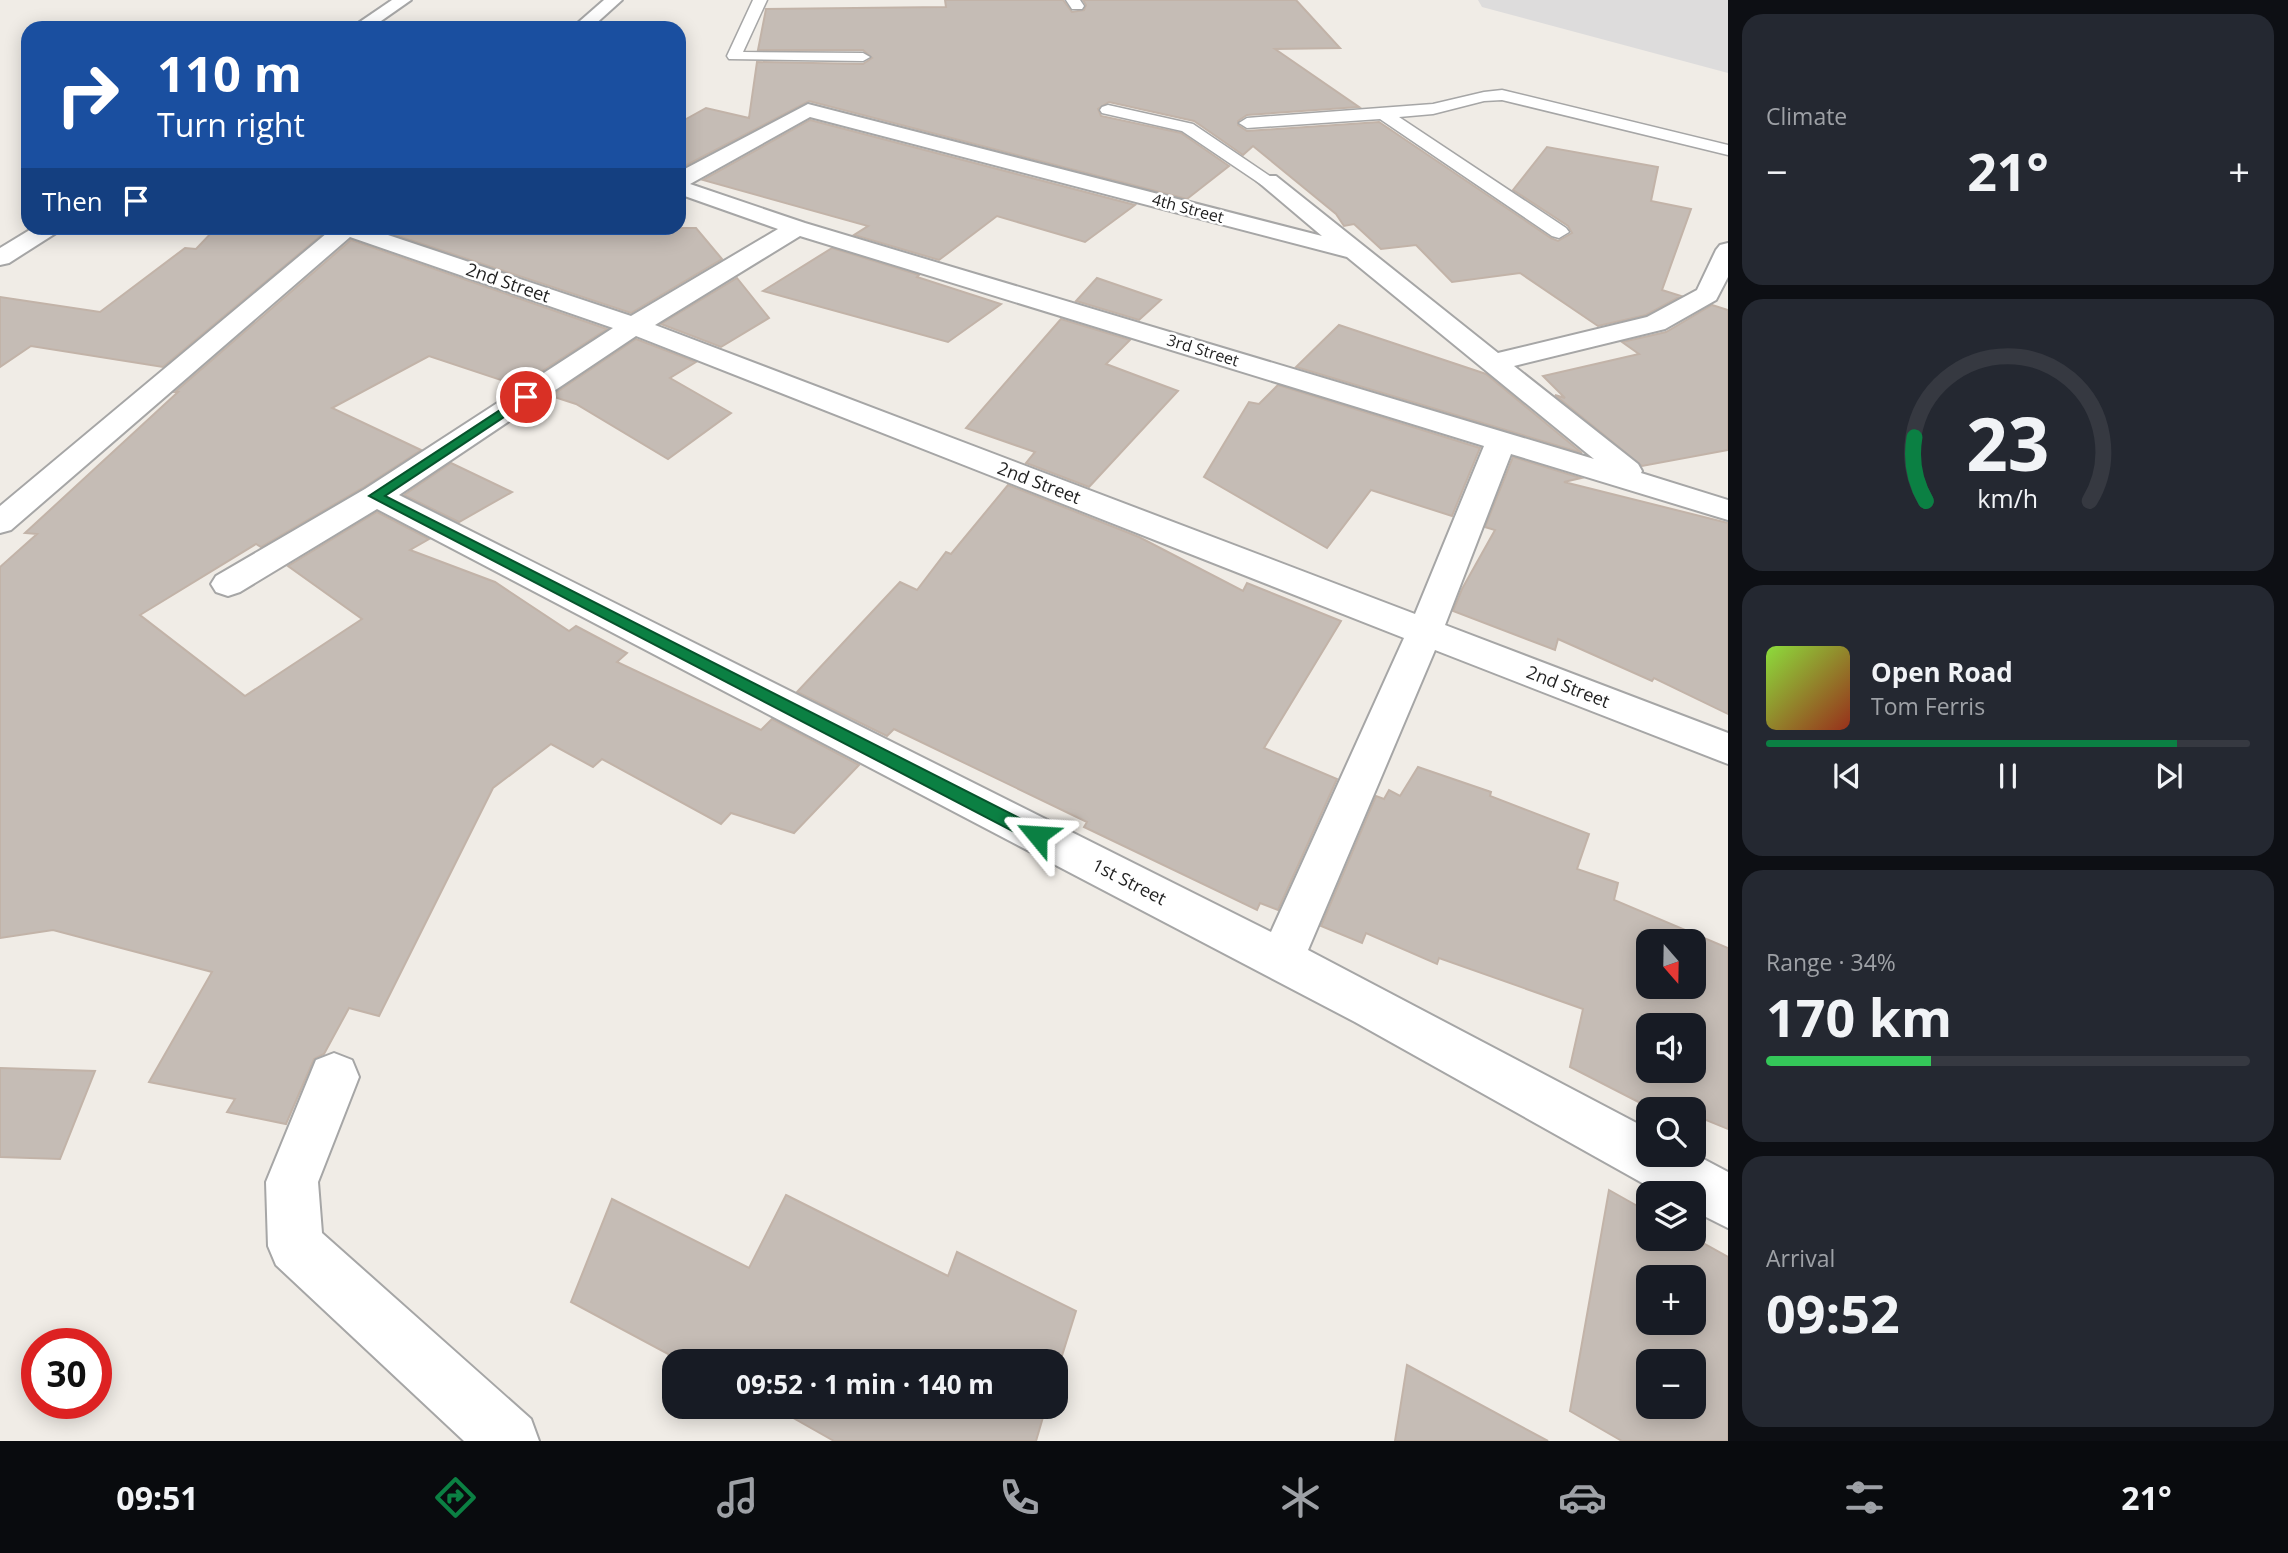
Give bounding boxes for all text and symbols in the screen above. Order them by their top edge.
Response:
text: 110 m [157,40,302,106]
icon: right [42,49,133,140]
text: Climate [1766,100,1847,132]
text: Turn right [157,103,305,146]
text: 21° [1967,135,2049,206]
text: − [1766,145,1788,197]
text: + [2228,145,2250,197]
icon: arrive [117,182,155,220]
text: Then [42,183,103,219]
street label: 4th Street [1150,188,1227,228]
street label: 2nd Street [463,256,554,308]
street label: 3rd Street [1164,329,1242,371]
pin [496,367,556,427]
icon: arrive [507,378,545,416]
text: 23 [1966,394,2050,493]
street label: 2nd Street [994,455,1084,509]
text: km/h [1978,481,2038,515]
text: Open Road [1871,654,2013,690]
street label: 2nd Street [1523,659,1613,713]
text: Tom Ferris [1871,690,1985,722]
icon: previous [1828,757,1866,795]
icon: pause [1989,757,2027,795]
icon: next [2150,757,2188,795]
position arrow [1000,798,1074,872]
street label: 1st Street [1088,852,1171,910]
north arrow [1636,929,1706,999]
map controls [1636,929,1706,1419]
text: Range · 34% [1766,946,1896,978]
text: 170 km [1766,981,1952,1052]
button: sound [1636,1013,1706,1083]
button: search [1636,1097,1706,1167]
button: layers [1636,1181,1706,1251]
text: Arrival [1766,1242,1835,1274]
button: + [1636,1265,1706,1335]
text: 09:52 [1766,1277,1900,1348]
speed limit sign: 30 [21,1328,112,1419]
button: − [1636,1349,1706,1419]
text: 09:52 · 1 min · 140 m [736,1366,994,1402]
icon: directions [431,1473,480,1522]
icon: music [713,1473,762,1522]
icon: phone [995,1473,1044,1522]
icon: climate [1276,1473,1325,1522]
icon: car [1558,1473,1607,1522]
icon: filters [1840,1473,1889,1522]
text: 09:51 [116,1476,199,1519]
text: 21° [2121,1476,2172,1519]

